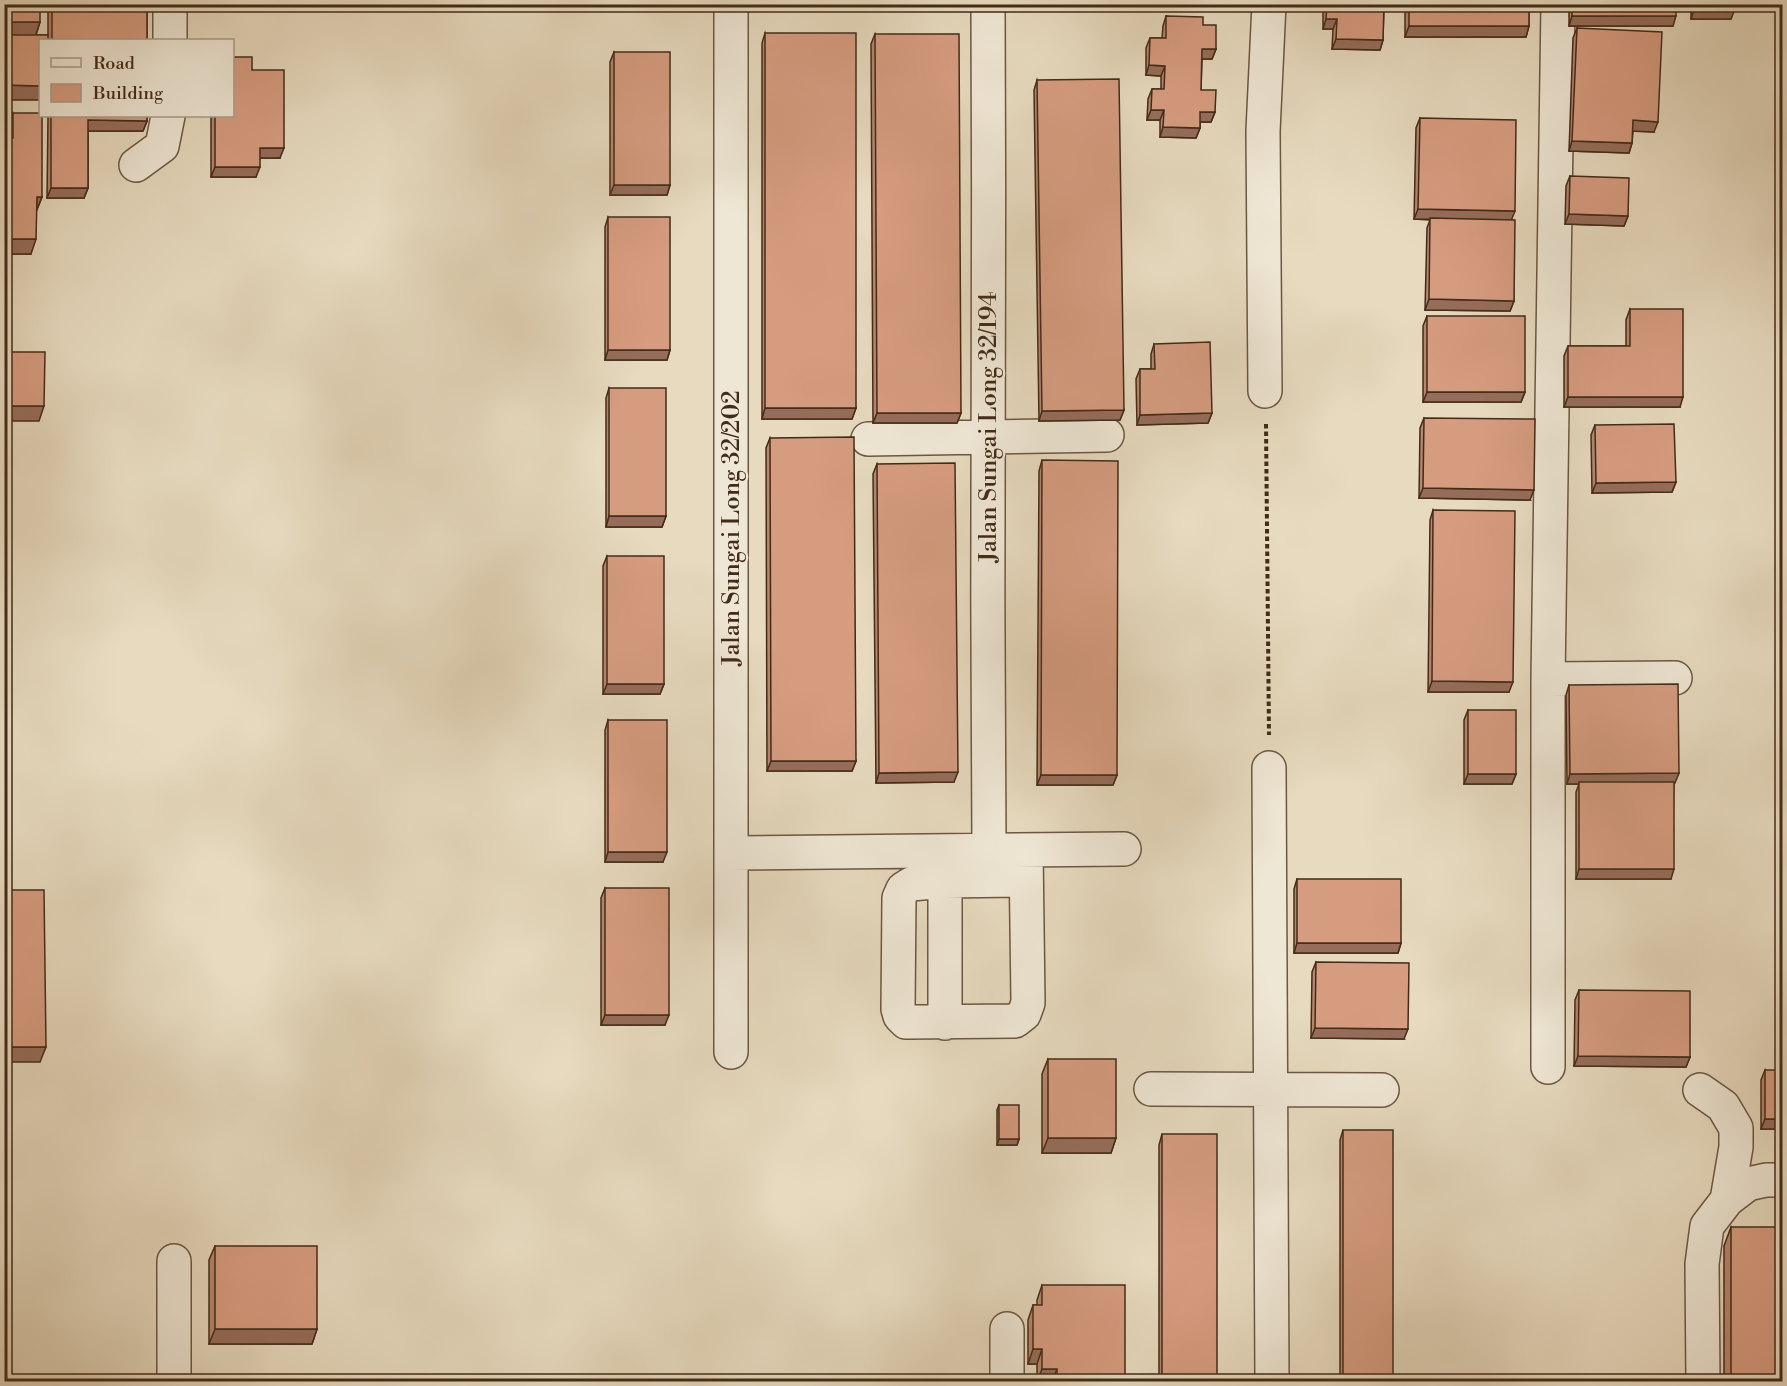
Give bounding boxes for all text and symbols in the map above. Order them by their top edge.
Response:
legend [39,39,234,117]
text: Road [93,52,136,75]
text: Building [92,82,164,105]
street label: Jalan Sungai Long 32/194 [974,292,1004,563]
street label: Jalan Sungai Long 32/202 [717,390,747,667]

